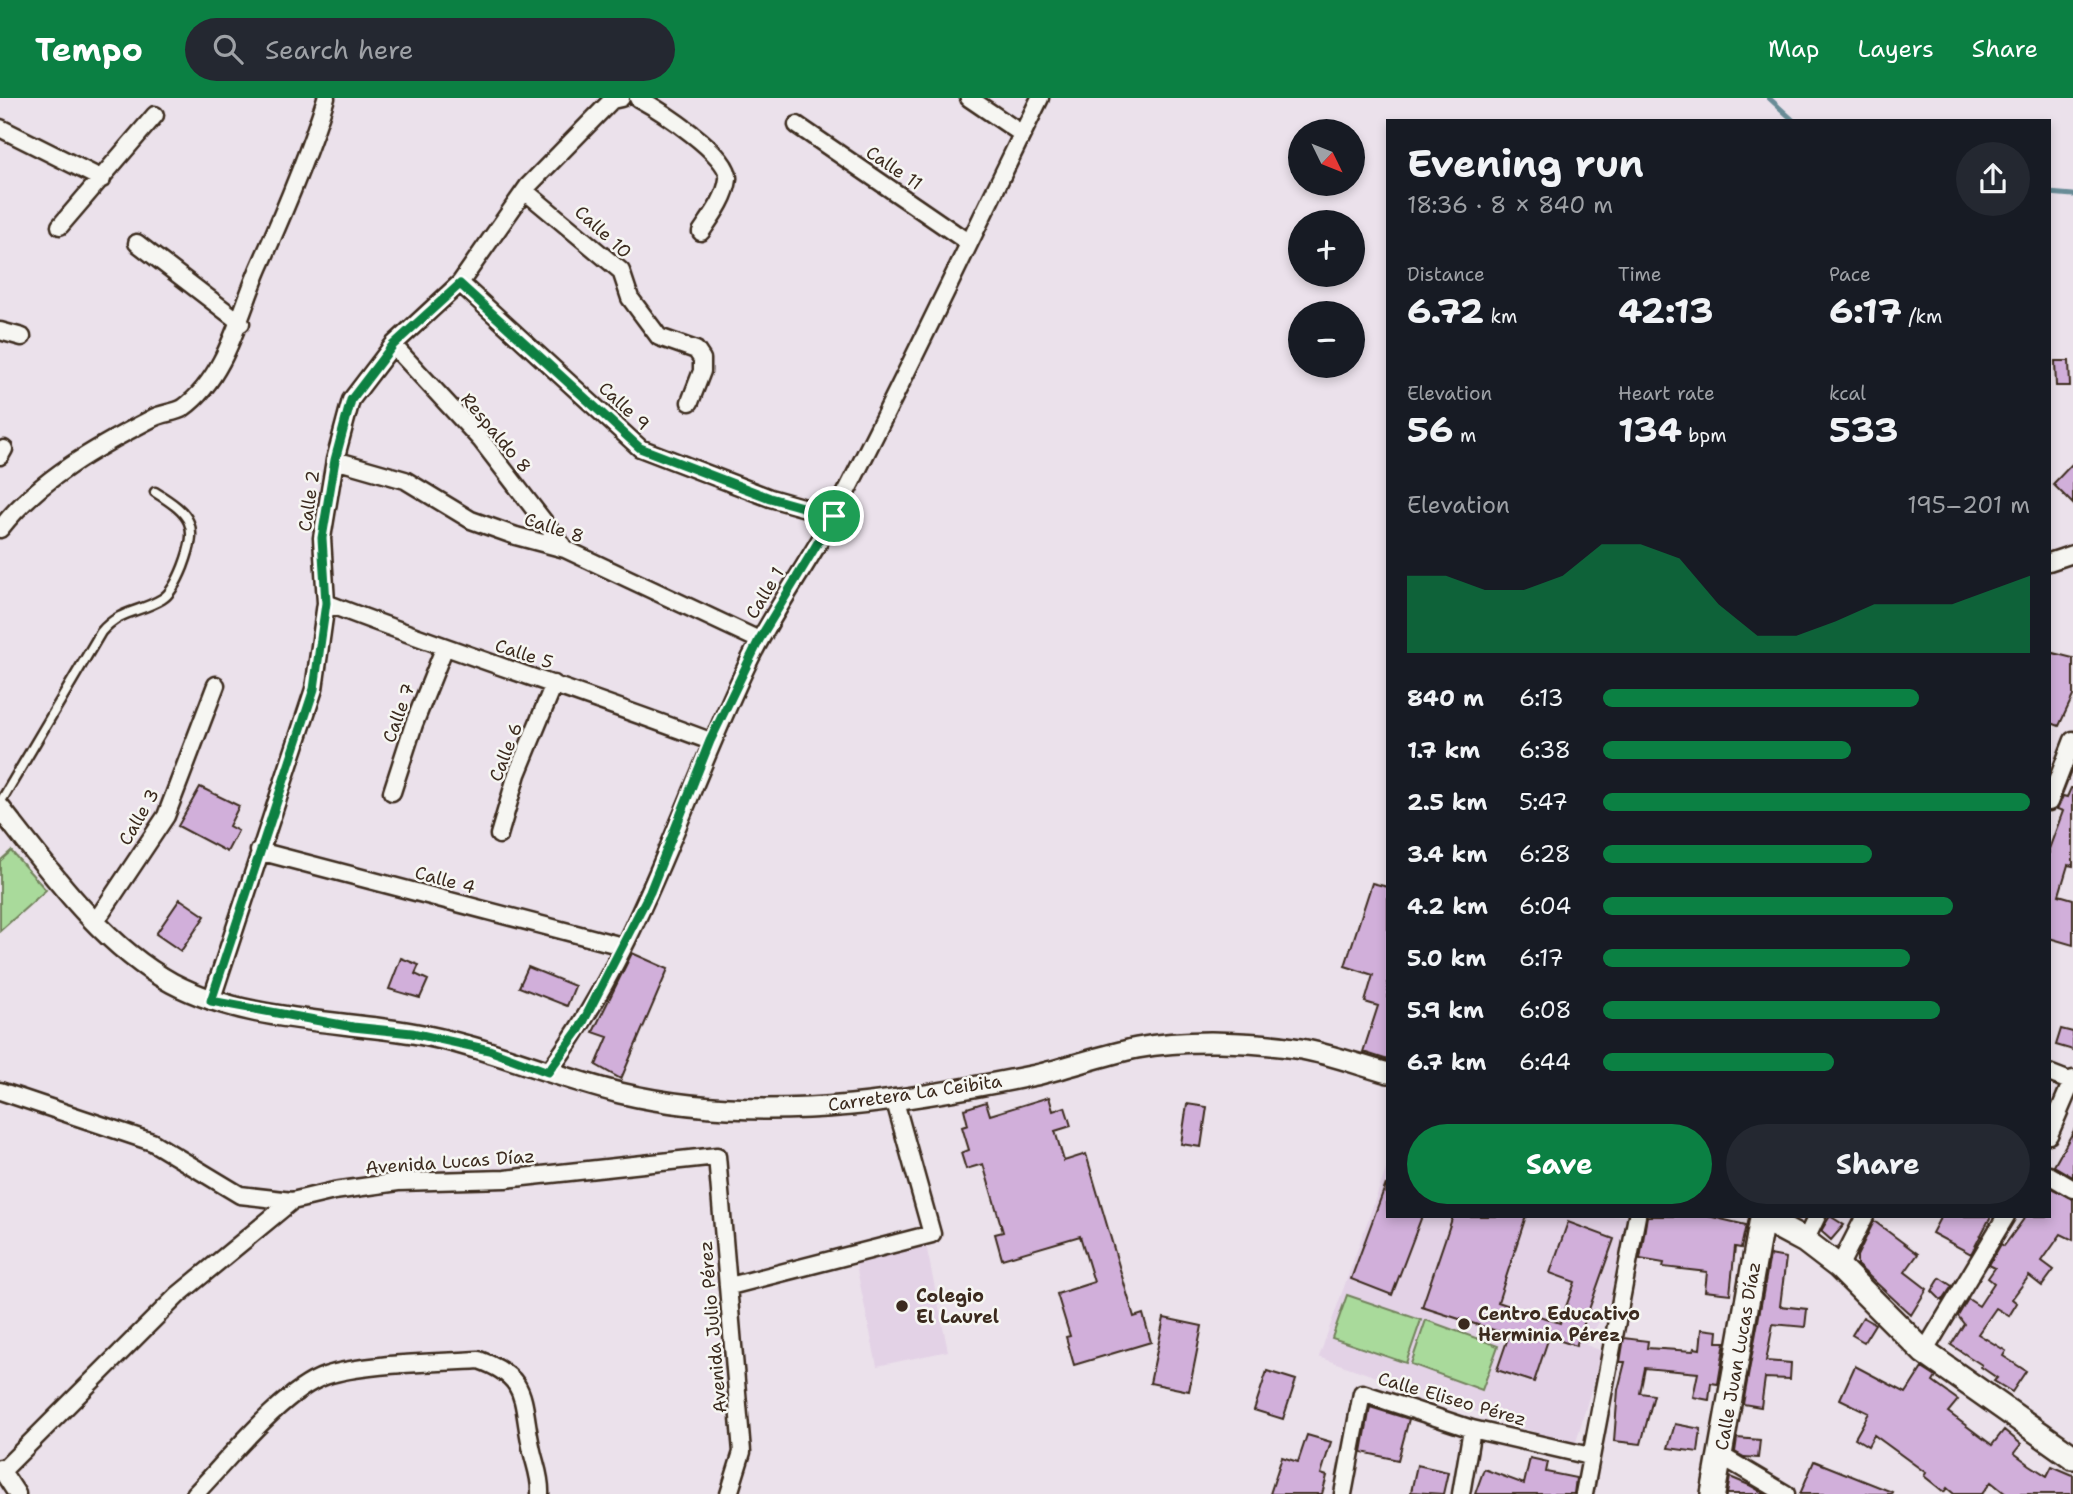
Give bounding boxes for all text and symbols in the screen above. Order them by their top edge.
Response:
search box [185,18,675,81]
text: Tempo [35,27,143,72]
icon: search [209,30,247,68]
text: Search here [265,32,414,67]
text: Map [1768,33,1819,65]
text: Layers [1857,33,1934,65]
text: Share [1972,33,2038,65]
north arrow [1288,119,1365,196]
map controls [1288,119,1365,378]
text: Evening run [1407,138,1644,189]
street label: Calle 11 [861,140,927,196]
button: share [1956,142,2030,216]
text: 18:36 · 8 × 840 m [1407,190,1613,220]
street label: Calle 10 [570,200,636,264]
button: + [1288,210,1365,287]
text: Distance [1407,262,1485,287]
text: Time [1618,262,1662,287]
text: Pace [1829,262,1871,287]
text: 6.72 [1407,287,1484,334]
text: 42:13 [1618,287,1713,334]
text: 6:17 [1829,287,1902,334]
button: − [1288,301,1365,378]
text: km [1484,304,1517,329]
text: /km [1902,304,1942,329]
street label: Calle 9 [593,376,655,436]
text: Elevation [1407,381,1492,406]
text: Heart rate [1618,381,1715,406]
text: kcal [1829,381,1866,406]
street label: Respaldo 8 [455,388,537,478]
text: 56 [1407,406,1453,453]
text: 134 [1618,406,1682,453]
text: 533 [1829,406,1899,453]
text: m [1453,423,1476,448]
text: bpm [1682,423,1727,448]
street label: Calle 2 [293,469,325,533]
pin [804,486,864,546]
text: Elevation [1407,490,1510,520]
text: 195–201 m [1907,490,2030,520]
icon: arrive [815,497,853,535]
street label: Calle 8 [521,507,587,549]
street label: Calle 1 [740,563,790,623]
street label: Calle 5 [492,633,556,675]
street label: Calle 7 [377,680,421,746]
text: 840 m [1407,683,1484,713]
text: 6:13 [1519,683,1564,713]
street label: Calle 6 [484,719,528,785]
text: 1.7 km [1407,735,1480,765]
text: 6:38 [1519,735,1571,765]
street label: Calle 3 [113,784,165,850]
text: 2.5 km [1407,787,1488,817]
text: 5:47 [1519,787,1568,817]
text: 3.4 km [1407,839,1487,869]
text: 6:28 [1519,839,1571,869]
street label: Calle 4 [412,860,478,900]
text: 4.2 km [1407,891,1488,921]
text: 6:04 [1519,891,1571,921]
text: 5.0 km [1407,943,1486,973]
text: 6:17 [1519,943,1564,973]
text: 5.9 km [1407,995,1484,1025]
text: 6:08 [1519,995,1572,1025]
text: 6.7 km [1407,1047,1486,1077]
text: 6:44 [1519,1047,1571,1077]
street label: Carretera La Ceibita [826,1069,1004,1117]
button: Save [1407,1124,1712,1204]
button: Share [1726,1124,2030,1204]
street label: Avenida Lucas Díaz [364,1144,536,1180]
street label: Avenida Julio Pérez [694,1240,732,1414]
street label: Calle Juan Lucas Díaz [1710,1260,1766,1452]
place label: Colegio El Laurel [916,1284,999,1329]
marker: Colegio El Laurel [894,1298,910,1314]
place label: Centro Educativo Herminia Pérez [1478,1302,1640,1347]
marker: Centro Educativo Herminia Pérez [1456,1316,1472,1332]
street label: Calle Eliseo Pérez [1375,1366,1529,1432]

